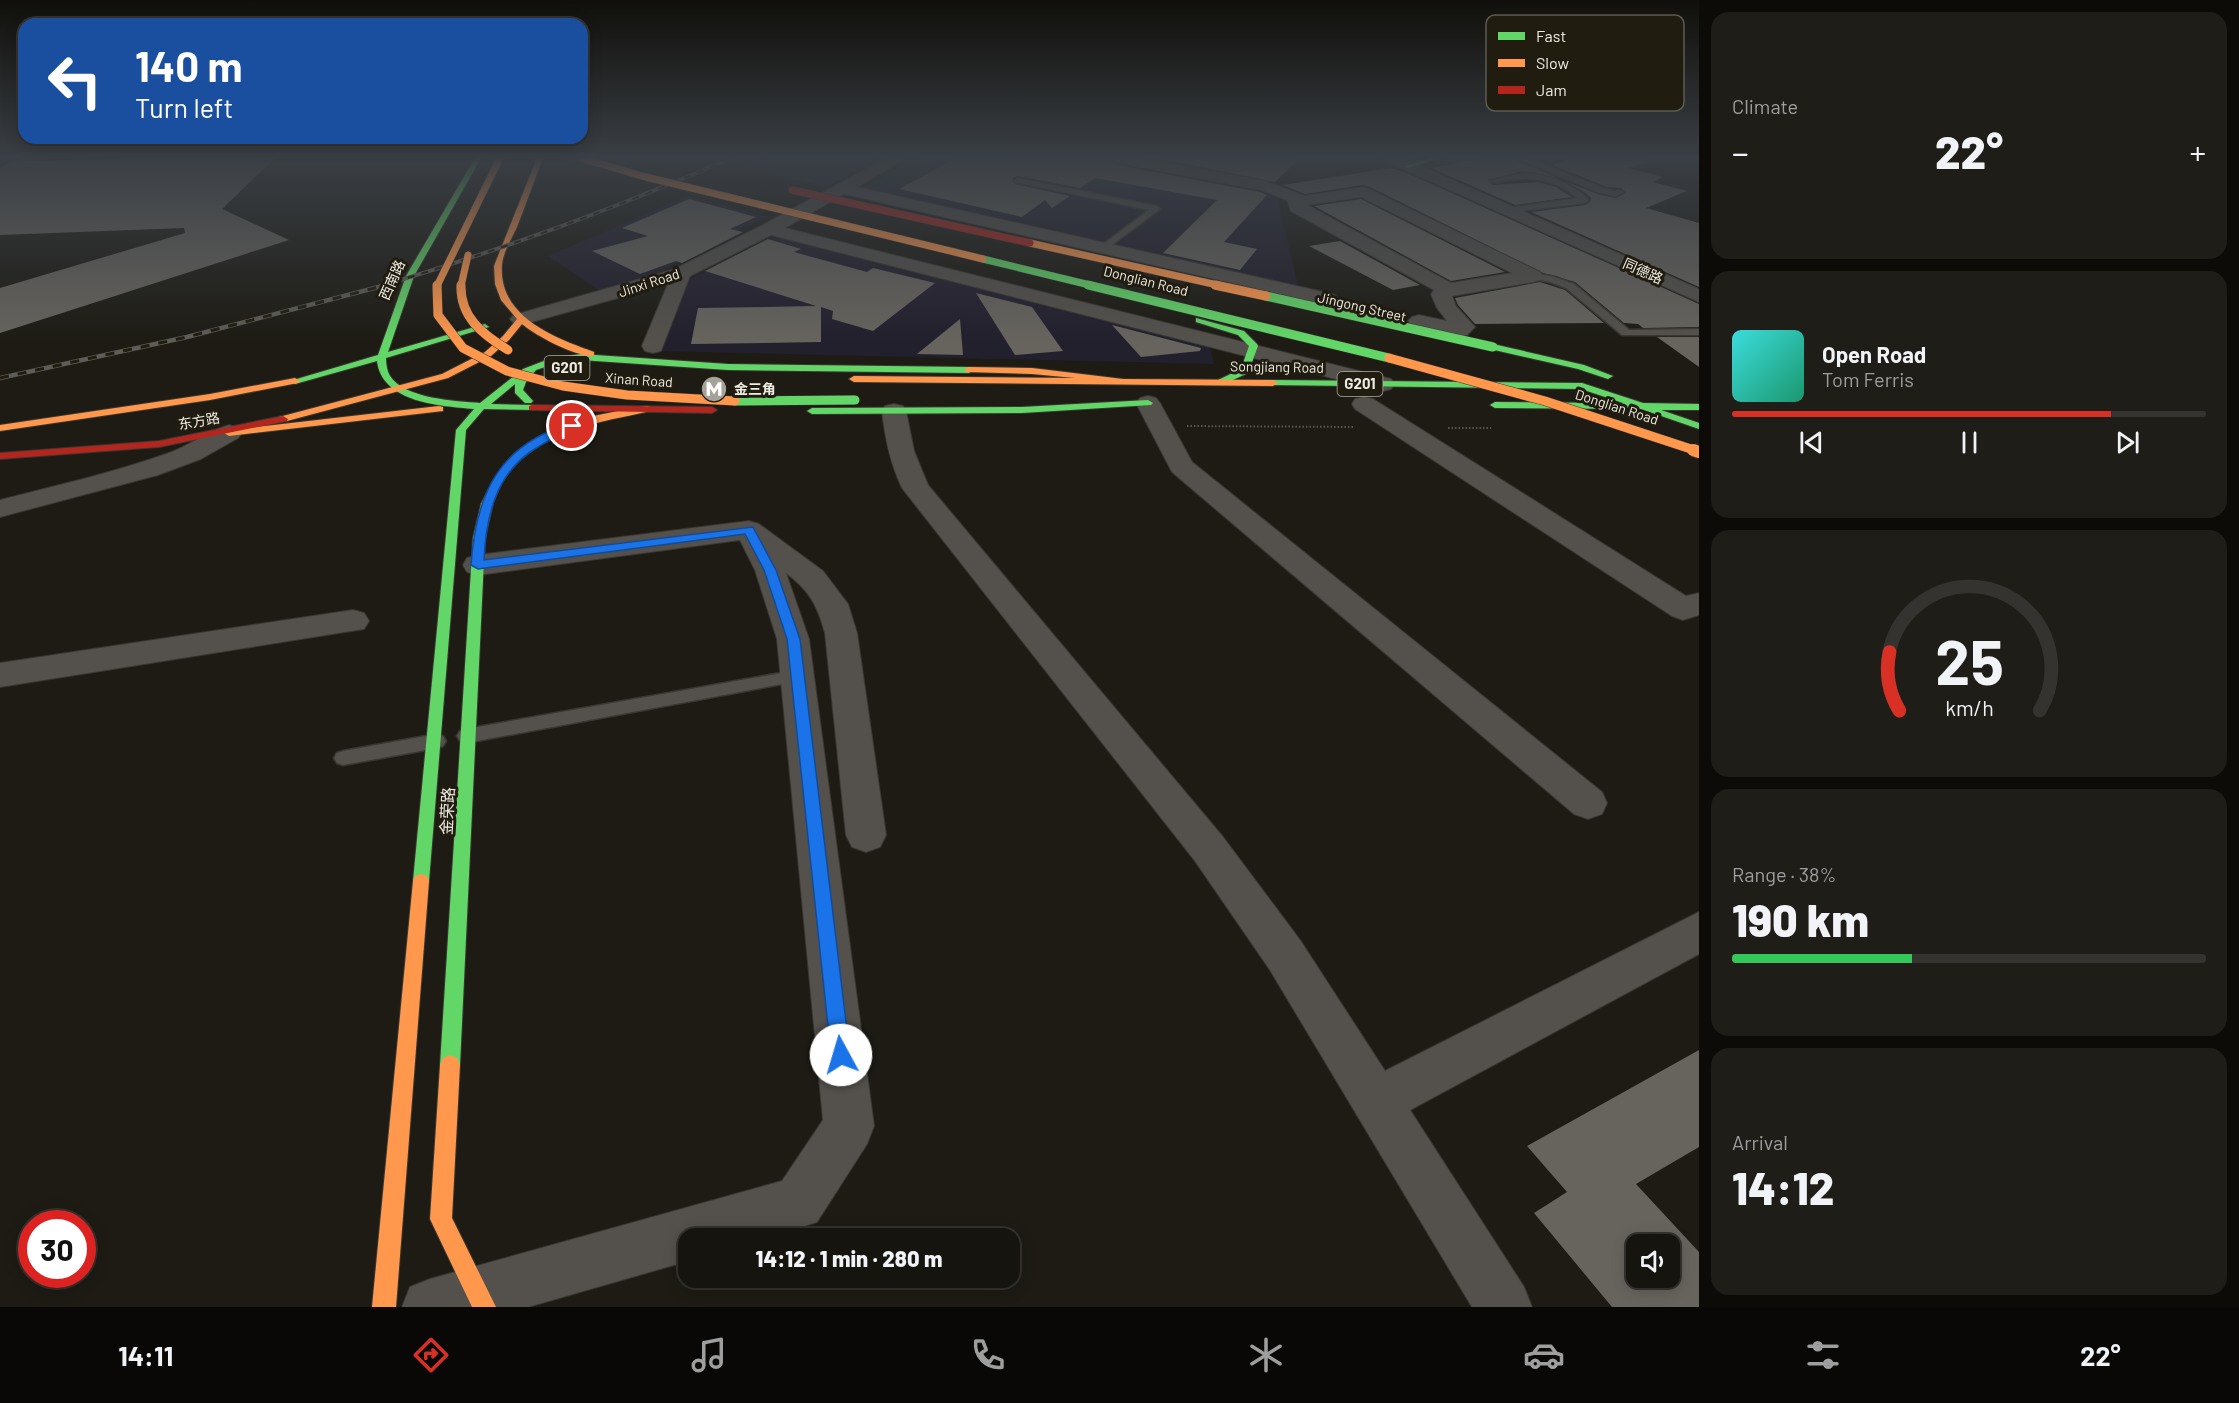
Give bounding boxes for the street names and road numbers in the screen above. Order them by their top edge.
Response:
street label: 同德路 [1621,254,1666,287]
street label: 西南路 [375,257,408,302]
street label: Donglian Road [1102,262,1190,299]
street label: Jinxi Road [616,265,682,300]
street label: Jingong Street [1316,288,1408,325]
road number: G201 [544,356,590,380]
street label: Songjiang Road [1230,357,1324,376]
street label: Xinan Road [605,369,673,390]
road number: G201 [1338,372,1382,396]
street label: Donglian Road [1573,385,1661,428]
street label: 东方路 [177,408,221,433]
street label: 金荣路 [436,787,457,835]

